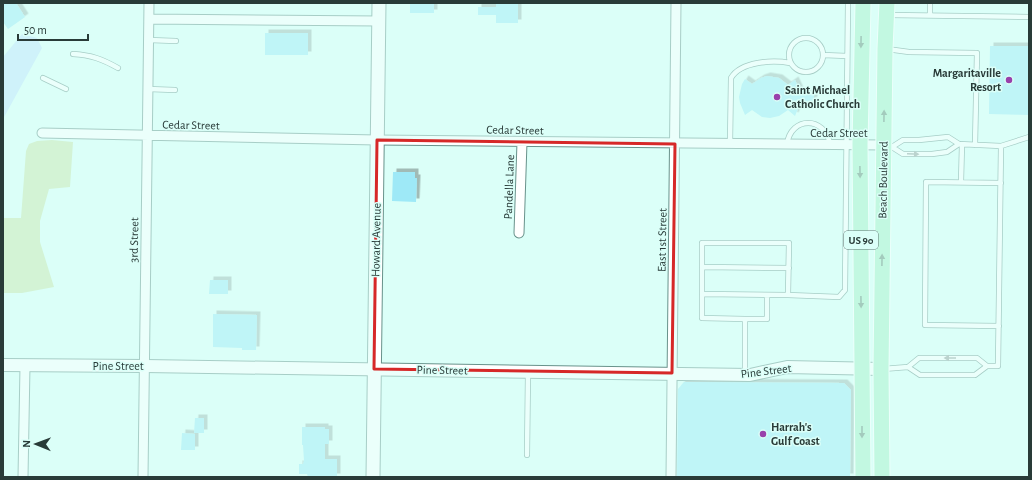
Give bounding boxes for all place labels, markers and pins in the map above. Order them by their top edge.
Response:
place label: Margaritaville Resort [933,67,1001,93]
marker: Margaritaville Resort [1004,75,1014,85]
place label: Saint Michael Catholic Church [785,84,860,110]
marker: Saint Michael Catholic Church [772,92,782,102]
place label: Harrah's Gulf Coast [771,421,820,447]
marker: Harrah's Gulf Coast [758,429,768,439]

